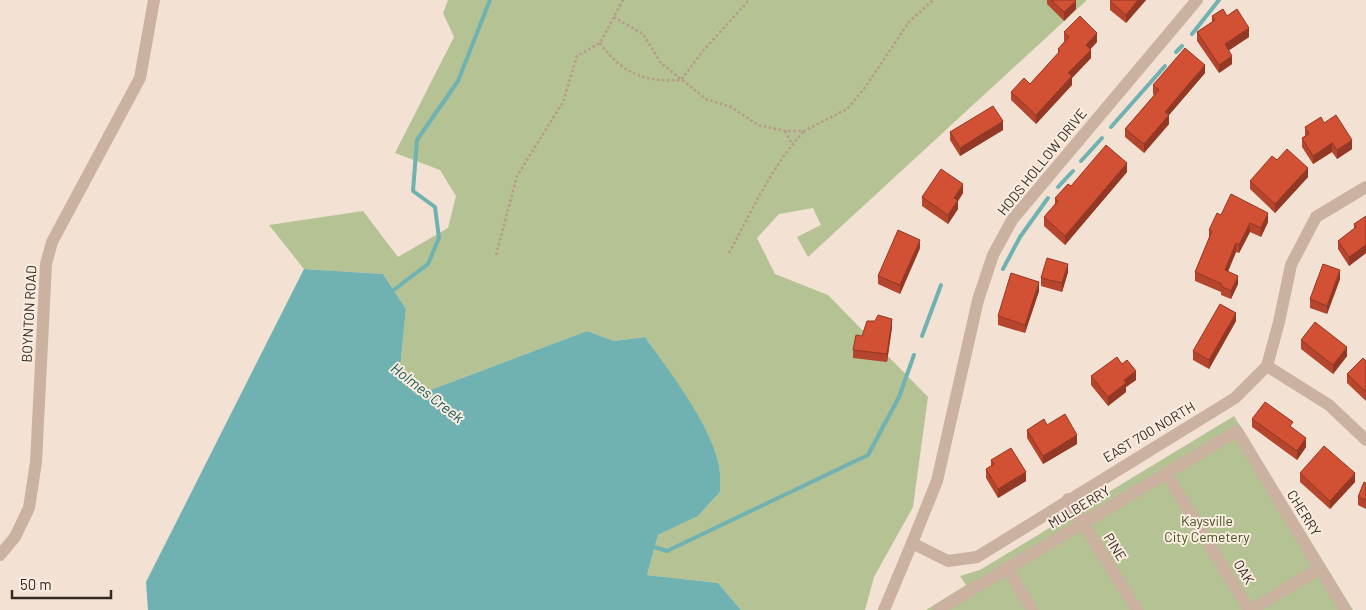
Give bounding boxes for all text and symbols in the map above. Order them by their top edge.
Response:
street label: HODS HOLLOW DRIVE [993,105,1090,218]
street label: BOYNTON ROAD [17,265,40,363]
water label: Holmes Creek [388,358,468,427]
street label: EAST 700 NORTH [1100,397,1198,466]
street label: MULBERRY [1045,481,1113,532]
street label: CHERRY [1284,487,1325,539]
park label: Kaysville City Cemetery [1164,512,1250,545]
street label: PINE [1100,530,1130,564]
street label: OAK [1231,556,1259,588]
scale bar [12,568,111,600]
text: 50 m [20,575,52,593]

